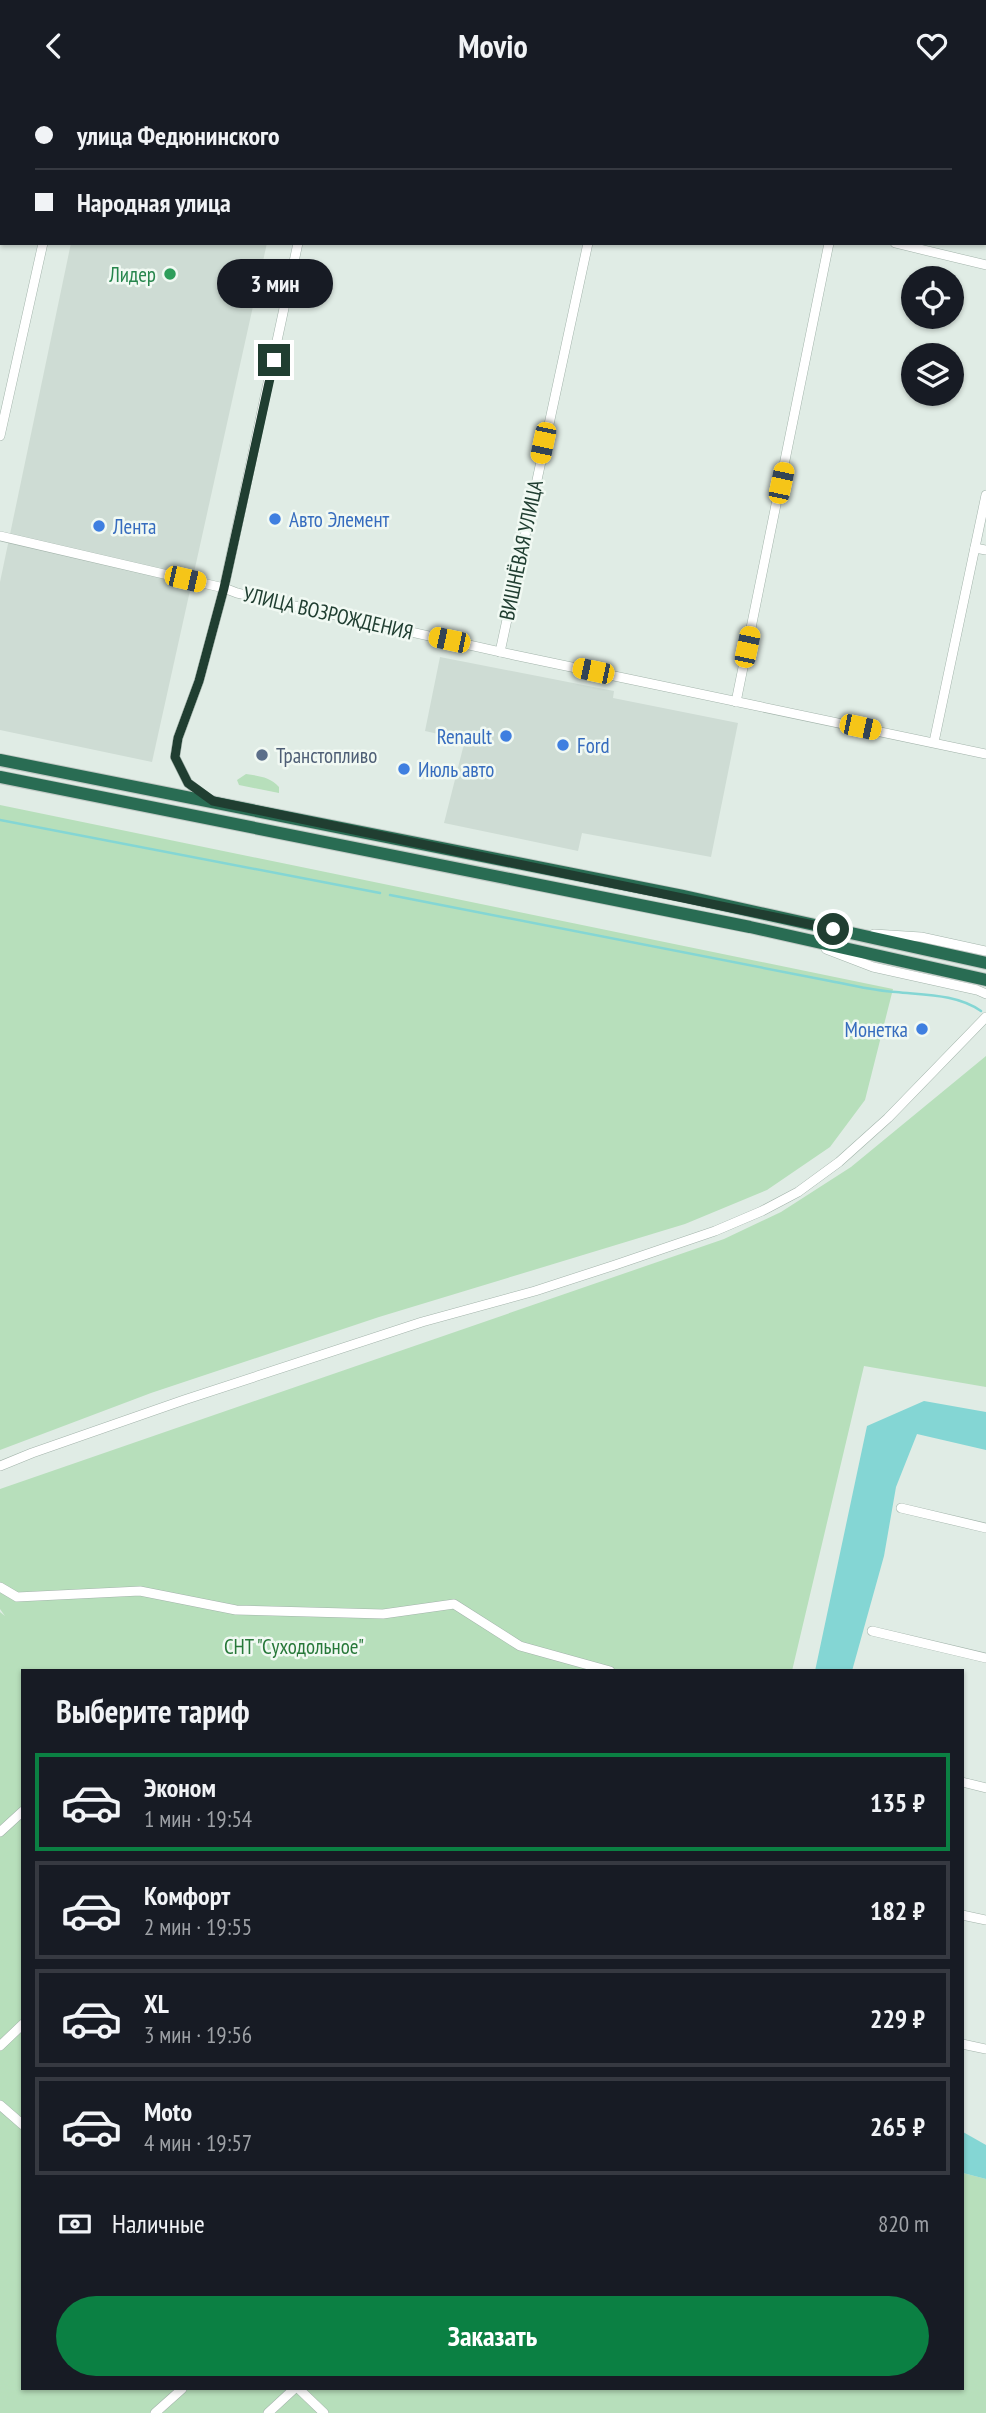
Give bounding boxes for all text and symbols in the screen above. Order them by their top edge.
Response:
text: Movio [458,25,528,67]
icon: back [35,27,73,65]
icon: heart [913,27,951,65]
text: улица Федюнинского [77,119,280,152]
text: Народная улица [77,186,231,219]
callout: 3 мин [216,259,332,307]
place label: Лидер [108,261,156,288]
marker: Лидер [162,266,178,282]
map controls [901,266,964,406]
button: locate [901,266,964,329]
text: 3 мин [250,269,300,298]
button: layers [901,343,964,406]
route end [258,344,290,376]
car [529,420,558,466]
car [767,460,796,506]
street label: ВИШНЁВАЯ УЛИЦА [493,477,549,622]
place label: Авто Элемент [289,506,390,533]
marker: Авто Элемент [267,511,283,527]
place label: Лента [112,513,156,540]
marker: Лента [91,518,107,534]
car [163,564,208,594]
street label: УЛИЦА ВОЗРОЖДЕНИЯ [240,580,416,646]
car [733,624,762,670]
car [427,625,472,655]
car [571,656,616,686]
car [838,712,883,742]
place label: Renault [437,723,492,750]
marker: Renault [498,728,514,744]
place label: Ford [577,732,610,759]
marker: Ford [555,737,571,753]
place label: Транстопливо [276,742,377,769]
marker: Транстопливо [254,747,270,763]
place label: Июль авто [418,756,494,783]
marker: Июль авто [396,761,412,777]
route start [817,913,849,945]
place label: Монетка [845,1016,908,1043]
marker: Монетка [914,1021,930,1037]
park label: СНТ "Суходольное" [224,1633,364,1660]
text: Выберите тариф [56,1690,250,1732]
icon: car [60,1771,123,1834]
text: Эконом [144,1771,216,1804]
text: 135 ₽ [870,1786,925,1819]
text: 1 мин · 19:54 [144,1804,252,1833]
icon: car [60,1879,123,1942]
text: Комфорт [144,1879,230,1912]
text: 182 ₽ [870,1894,925,1927]
text: 2 мин · 19:55 [144,1912,252,1941]
icon: car [60,1987,123,2050]
text: XL [144,1987,169,2020]
text: 229 ₽ [870,2002,925,2035]
text: 3 мин · 19:56 [144,2020,252,2049]
icon: car [60,2095,123,2158]
text: Moto [144,2095,192,2128]
text: 265 ₽ [870,2110,925,2143]
text: 4 мин · 19:57 [144,2128,252,2157]
icon: cash [56,2205,94,2243]
text: Наличные [112,2207,205,2240]
text: 820 m [878,2209,929,2238]
button: Заказать [56,2296,929,2376]

